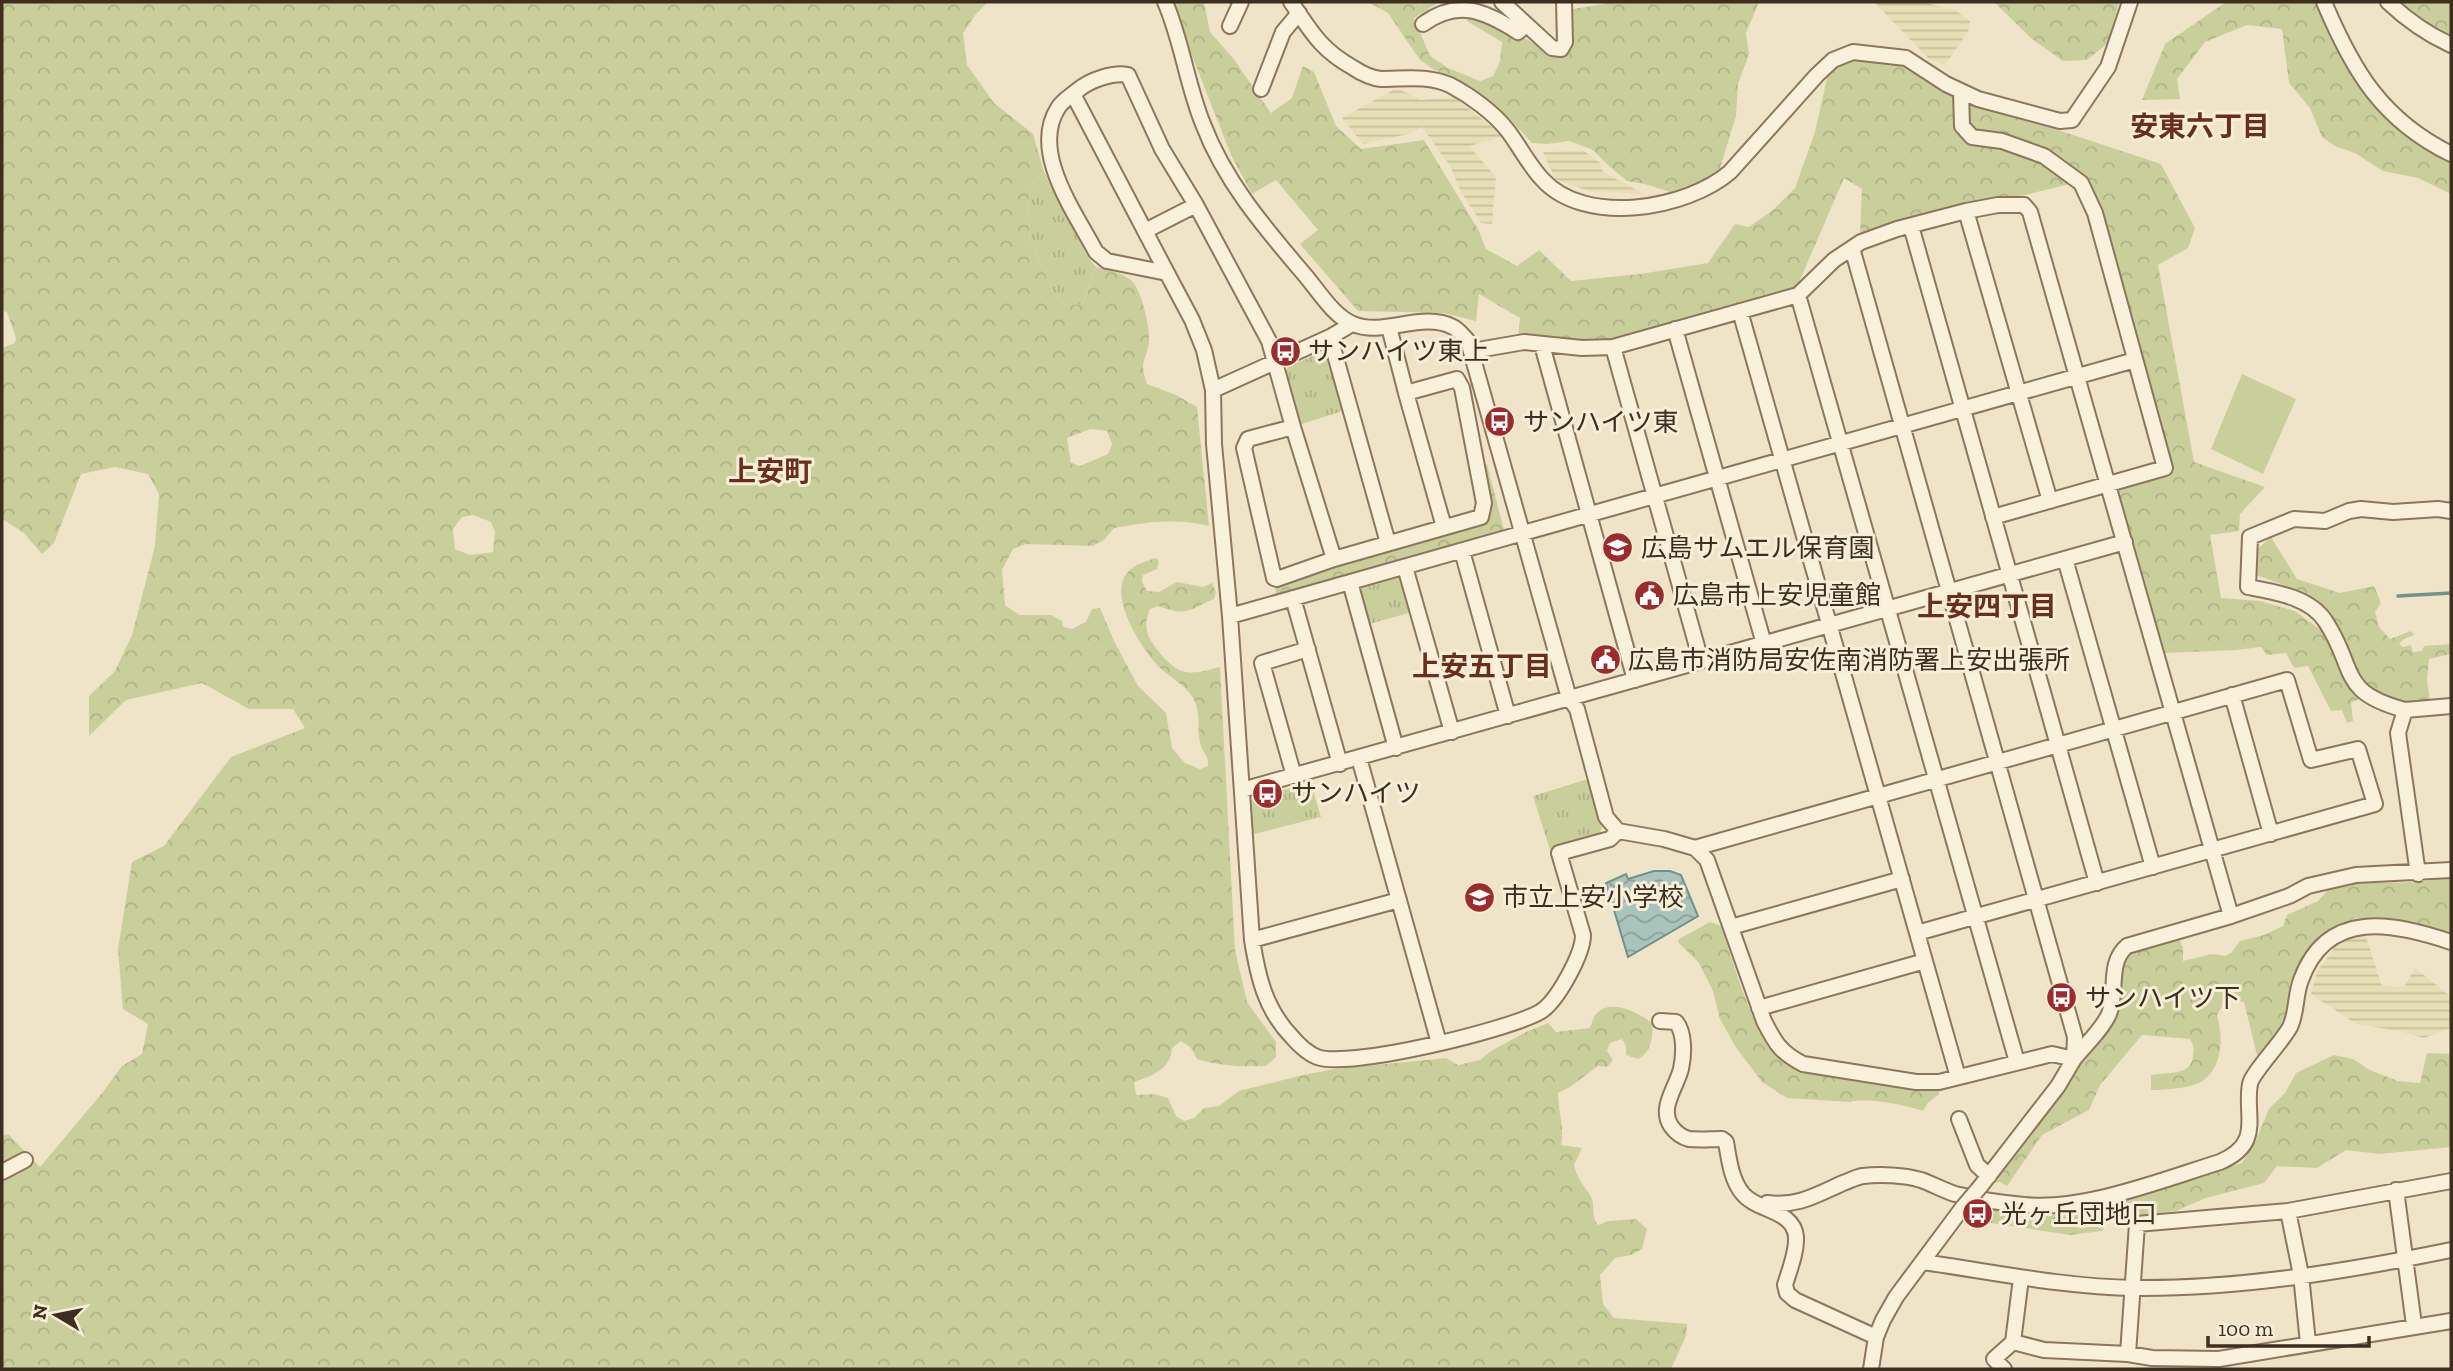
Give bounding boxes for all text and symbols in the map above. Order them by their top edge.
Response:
district label: 安東六丁目 [2130,110,2270,143]
bus stop icon: サンハイツ東上 [1268,334,1302,368]
place label: サンハイツ東上 [1308,335,1489,367]
bus stop icon: サンハイツ東 [1483,405,1517,439]
place label: サンハイツ東 [1523,406,1678,438]
district label: 上安町 [728,455,812,488]
school or university icon: 広島サムエル保育園 [1601,531,1635,565]
place label: 広島サムエル保育園 [1641,532,1874,564]
public building icon: 広島市上安児童館 [1633,578,1667,612]
place label: 広島市上安児童館 [1673,579,1881,611]
district label: 上安四丁目 [1917,590,2057,623]
public building icon: 広島市消防局安佐南消防署上安出張所 [1588,643,1622,677]
place label: 広島市消防局安佐南消防署上安出張所 [1628,644,2070,676]
district label: 上安五丁目 [1412,650,1552,683]
bus stop icon: サンハイツ [1251,776,1285,810]
place label: サンハイツ [1291,777,1420,809]
school or university icon: 市立上安小学校 [1462,880,1496,914]
place label: 市立上安小学校 [1502,881,1684,913]
bus stop icon: サンハイツ下 [2045,981,2079,1015]
place label: サンハイツ下 [2085,982,2240,1014]
bus stop icon: 光ヶ丘団地口 [1961,1197,1995,1231]
place label: 光ヶ丘団地口 [2001,1198,2157,1230]
north arrow [21,1280,91,1350]
text: N [27,1303,52,1321]
scale bar [2208,1304,2369,1348]
text: 100 m [2218,1316,2273,1341]

